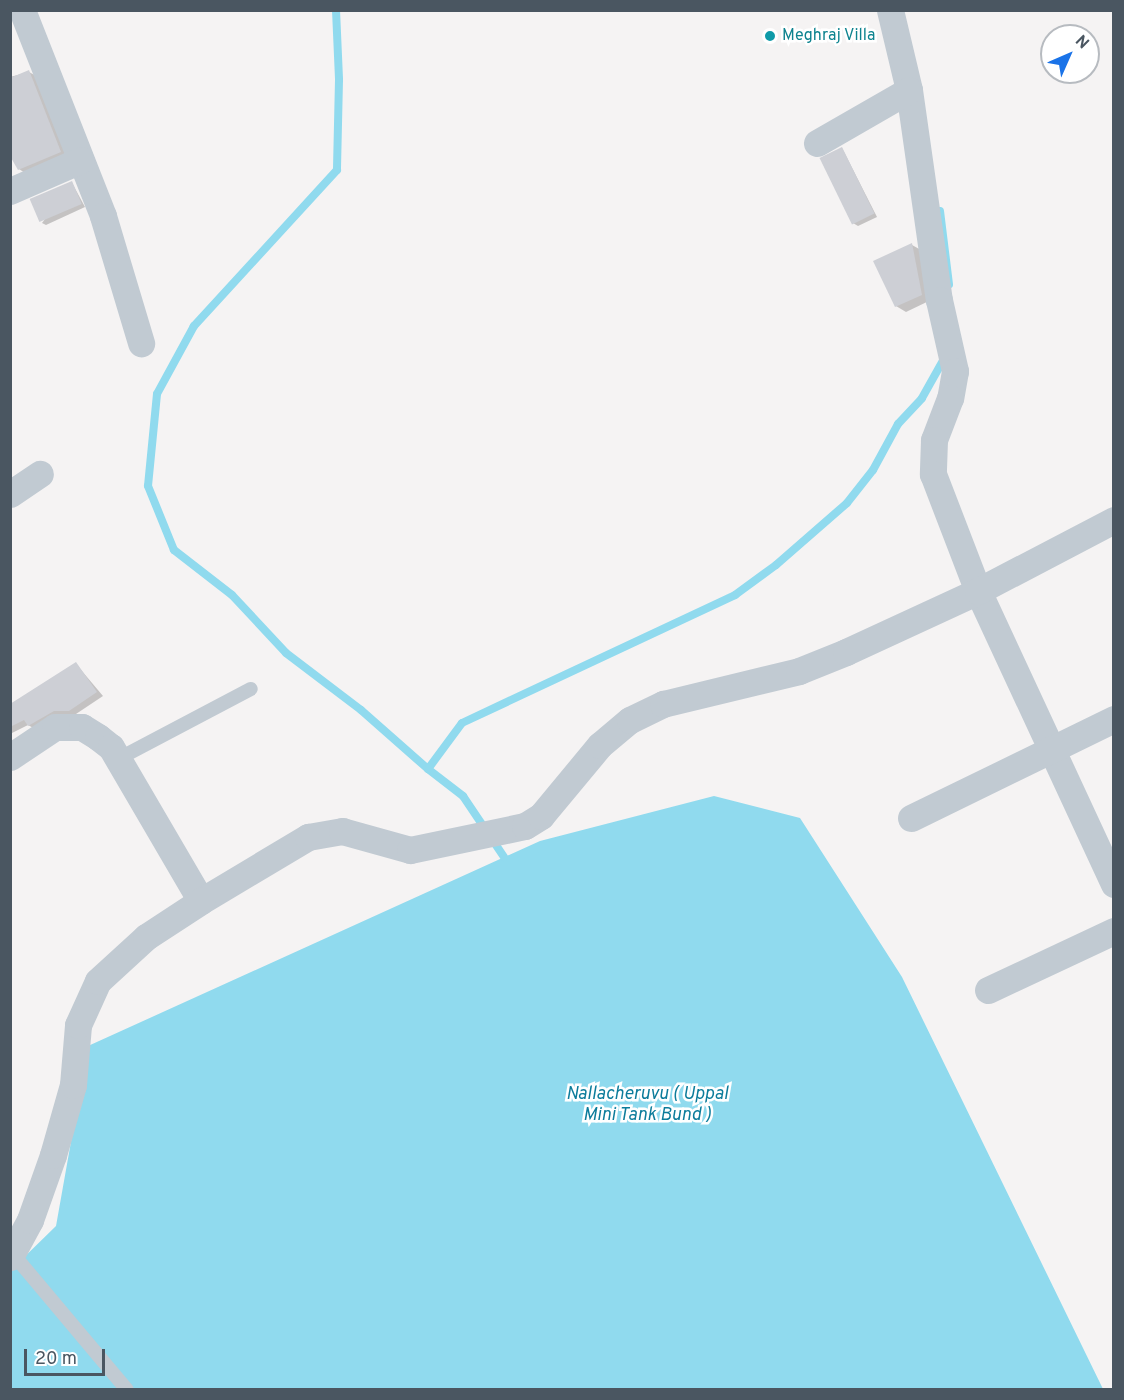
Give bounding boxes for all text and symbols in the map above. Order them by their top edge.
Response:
north arrow [1040,24,1100,84]
place label: Meghraj Villa [782,26,876,46]
marker: Meghraj Villa [763,29,777,43]
text: N [1070,32,1092,54]
water label: Nallacheruvu ( Uppal Mini Tank Bund ) [566,1085,728,1128]
scale bar [27,1337,108,1375]
text: 20 m [35,1348,77,1371]

